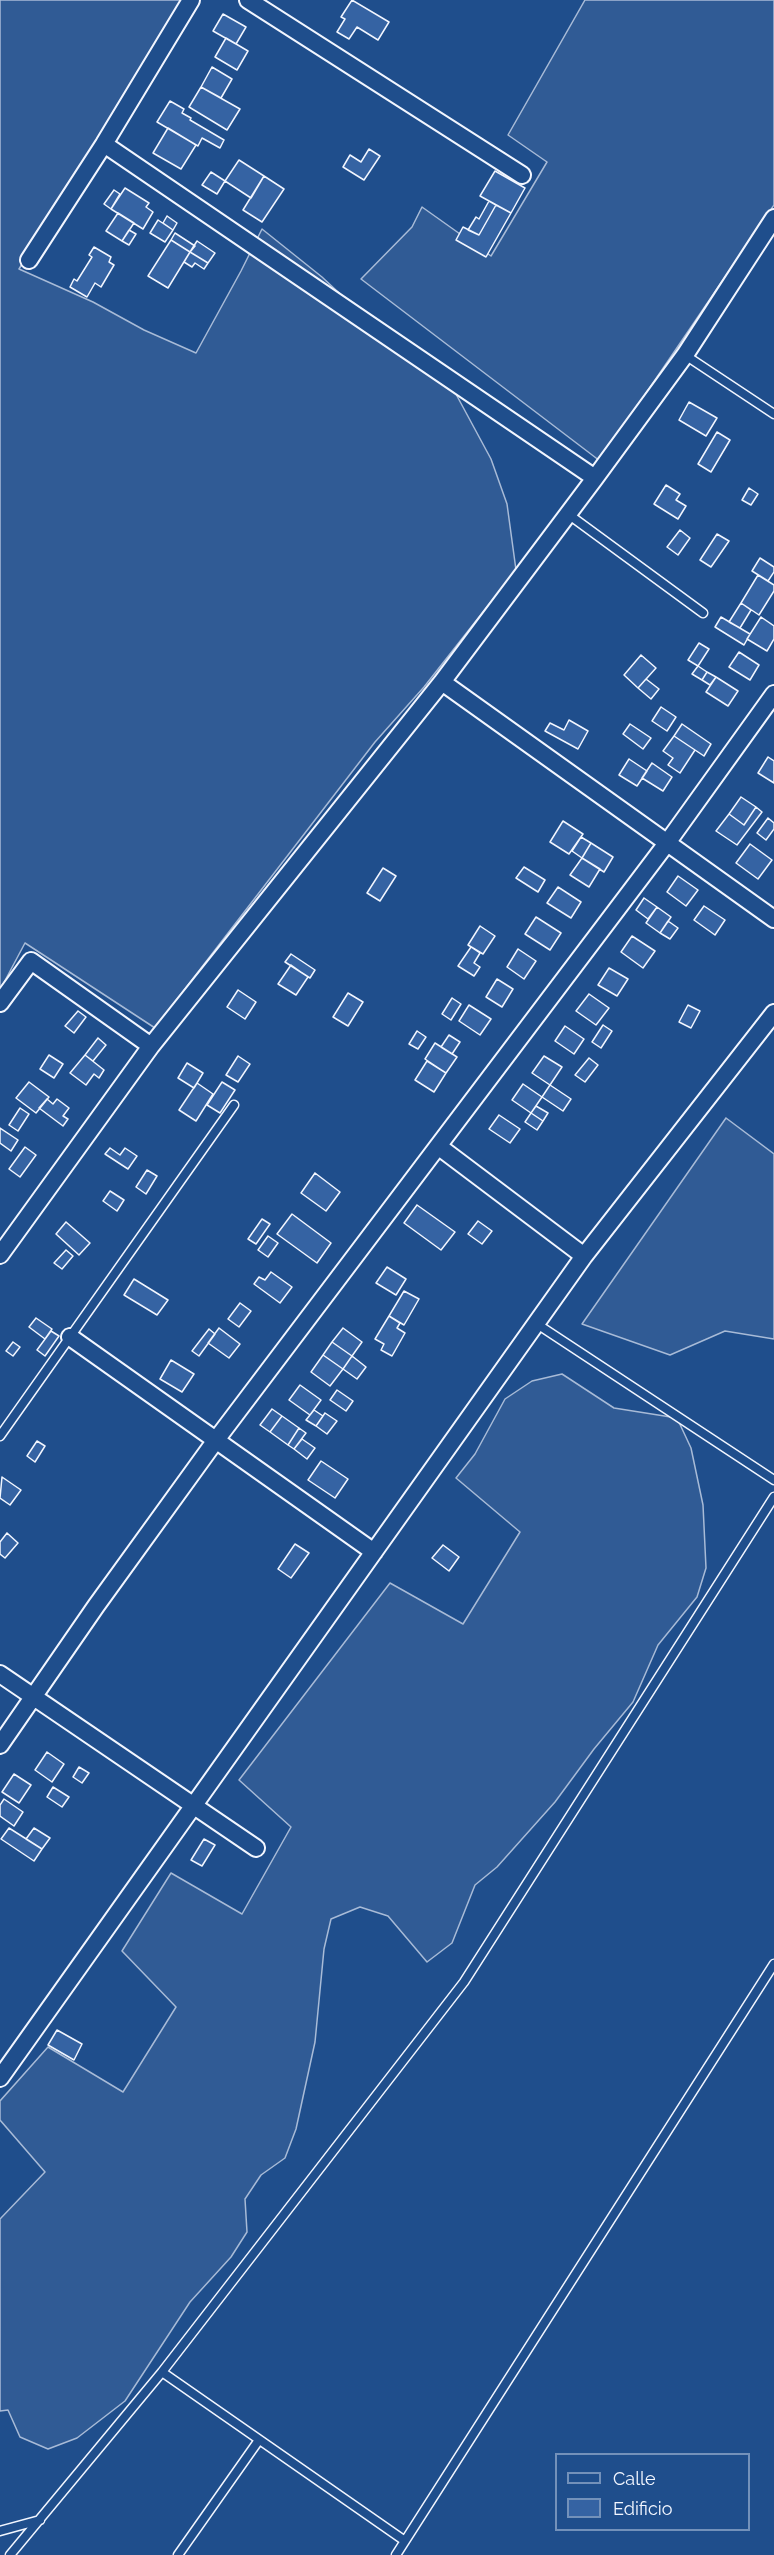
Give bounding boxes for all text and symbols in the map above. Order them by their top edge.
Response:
legend [555,2453,750,2531]
text: Calle [613,2468,656,2489]
text: Edificio [613,2498,672,2519]

